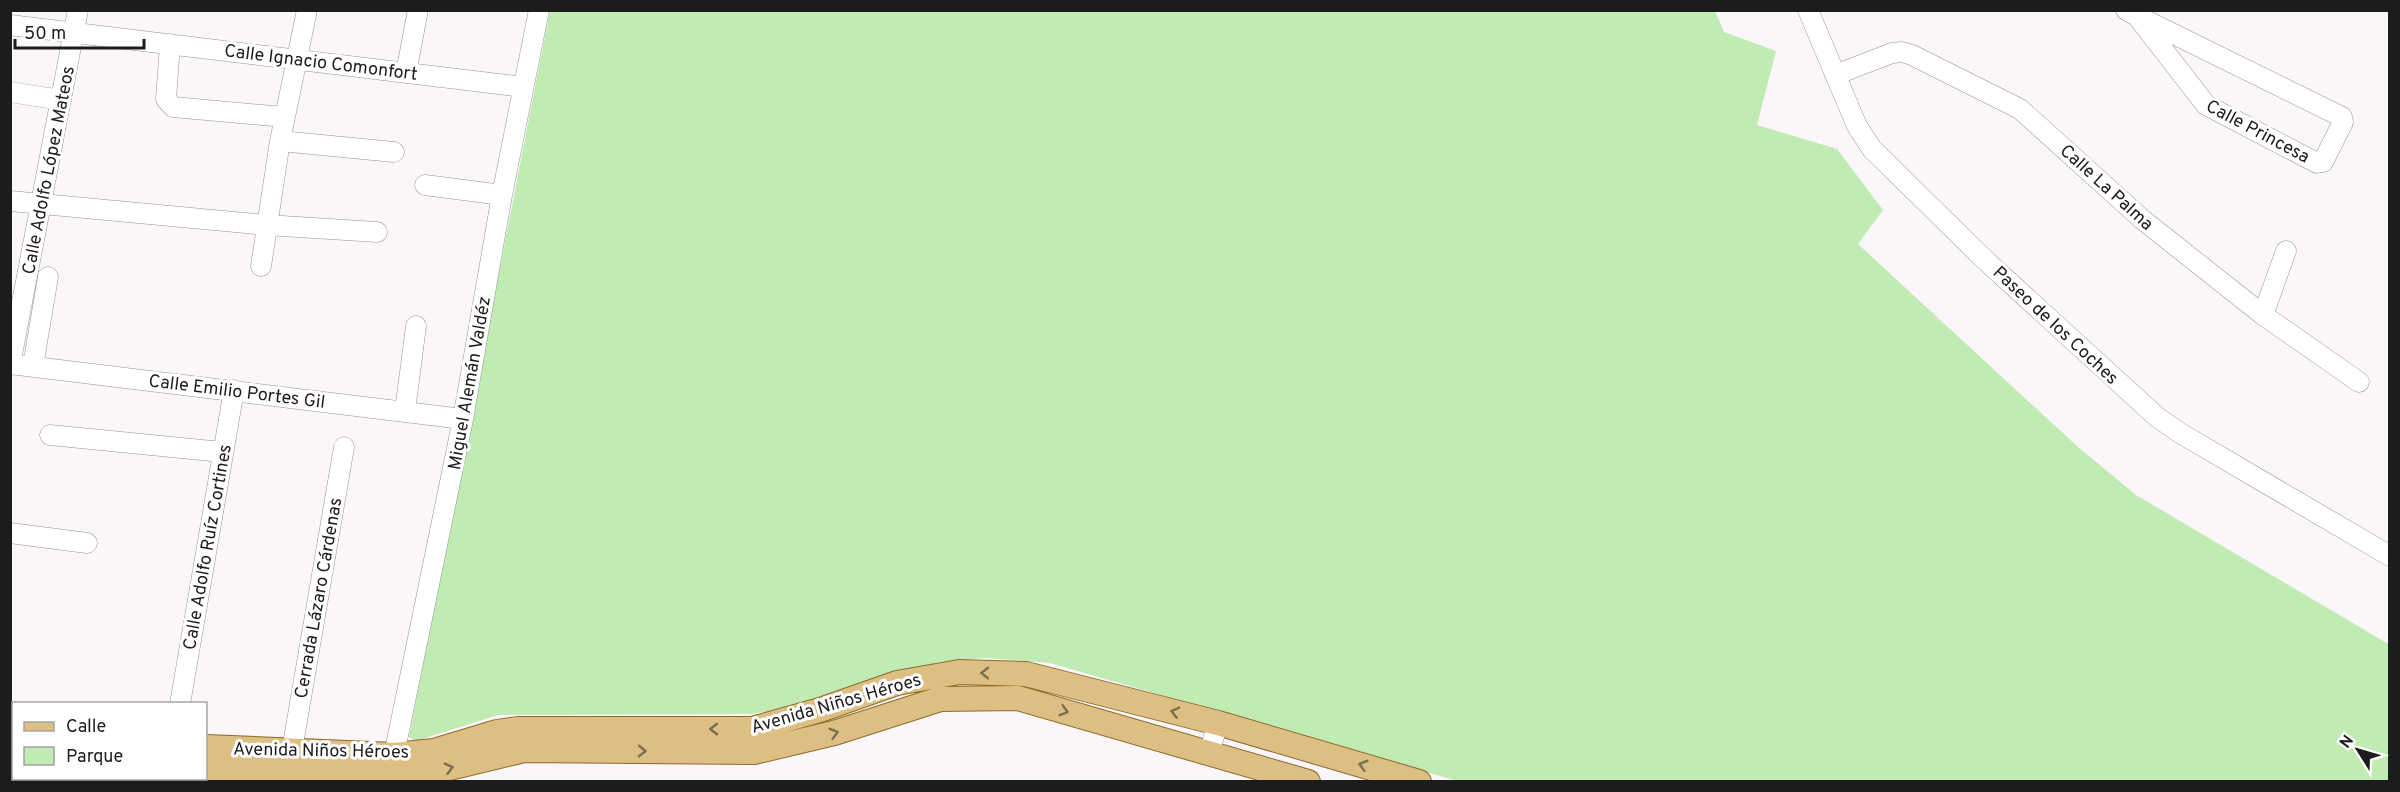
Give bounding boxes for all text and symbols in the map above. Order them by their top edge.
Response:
scale bar [15,12,144,50]
text: 50 m [24,23,66,46]
street label: Calle Ignacio Comonfort [223,40,419,87]
street label: Calle Adolfo López Mateos [18,64,81,277]
street label: Calle Princesa [2202,95,2313,169]
street label: Calle La Palma [2054,140,2158,236]
street label: Paseo de los Coches [1987,262,2123,390]
street label: Miguel Alemán Valdéz [444,295,497,472]
street label: Calle Emilio Portes Gil [147,370,326,415]
street label: Calle Adolfo Ruíz Cortines [179,443,238,652]
street label: Cerrada Lázaro Cárdenas [290,496,348,701]
one-way arrow [980,667,989,679]
street label: Avenida Niños Héroes [749,669,924,740]
legend [12,702,207,780]
one-way arrow [1058,704,1069,716]
one-way arrow [1170,707,1181,719]
text: Calle [66,716,106,739]
north arrow [2328,720,2388,780]
one-way arrow [710,723,719,735]
one-way arrow [828,728,839,740]
text: N [2336,732,2359,753]
street label: Avenida Niños Héroes [233,738,409,765]
one-way arrow [637,745,646,757]
text: Parque [66,746,123,769]
one-way arrow [1358,760,1369,772]
one-way arrow [443,763,454,775]

